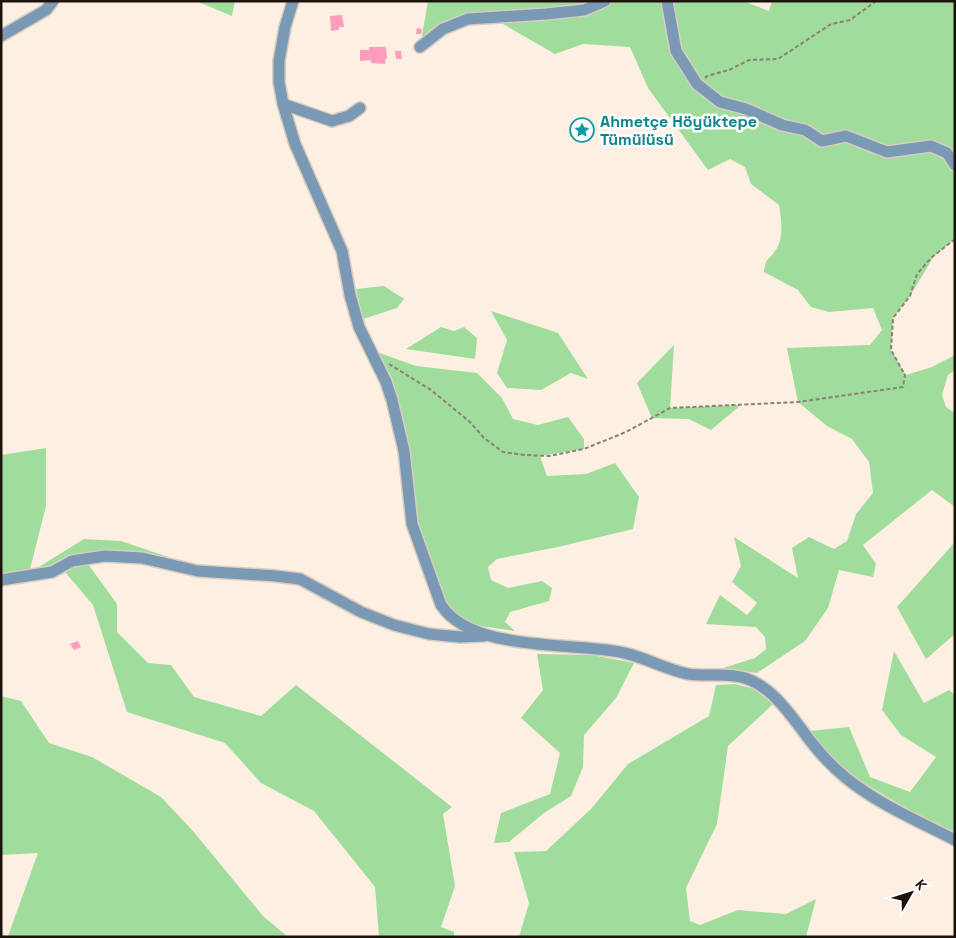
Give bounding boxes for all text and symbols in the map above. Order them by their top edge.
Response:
place label: Ahmetçe Höyüktepe Tümülüsü [600,111,757,150]
place icon: Ahmetçe Höyüktepe Tümülüsü [569,117,595,143]
north arrow [886,868,936,918]
text: K [911,876,931,894]

